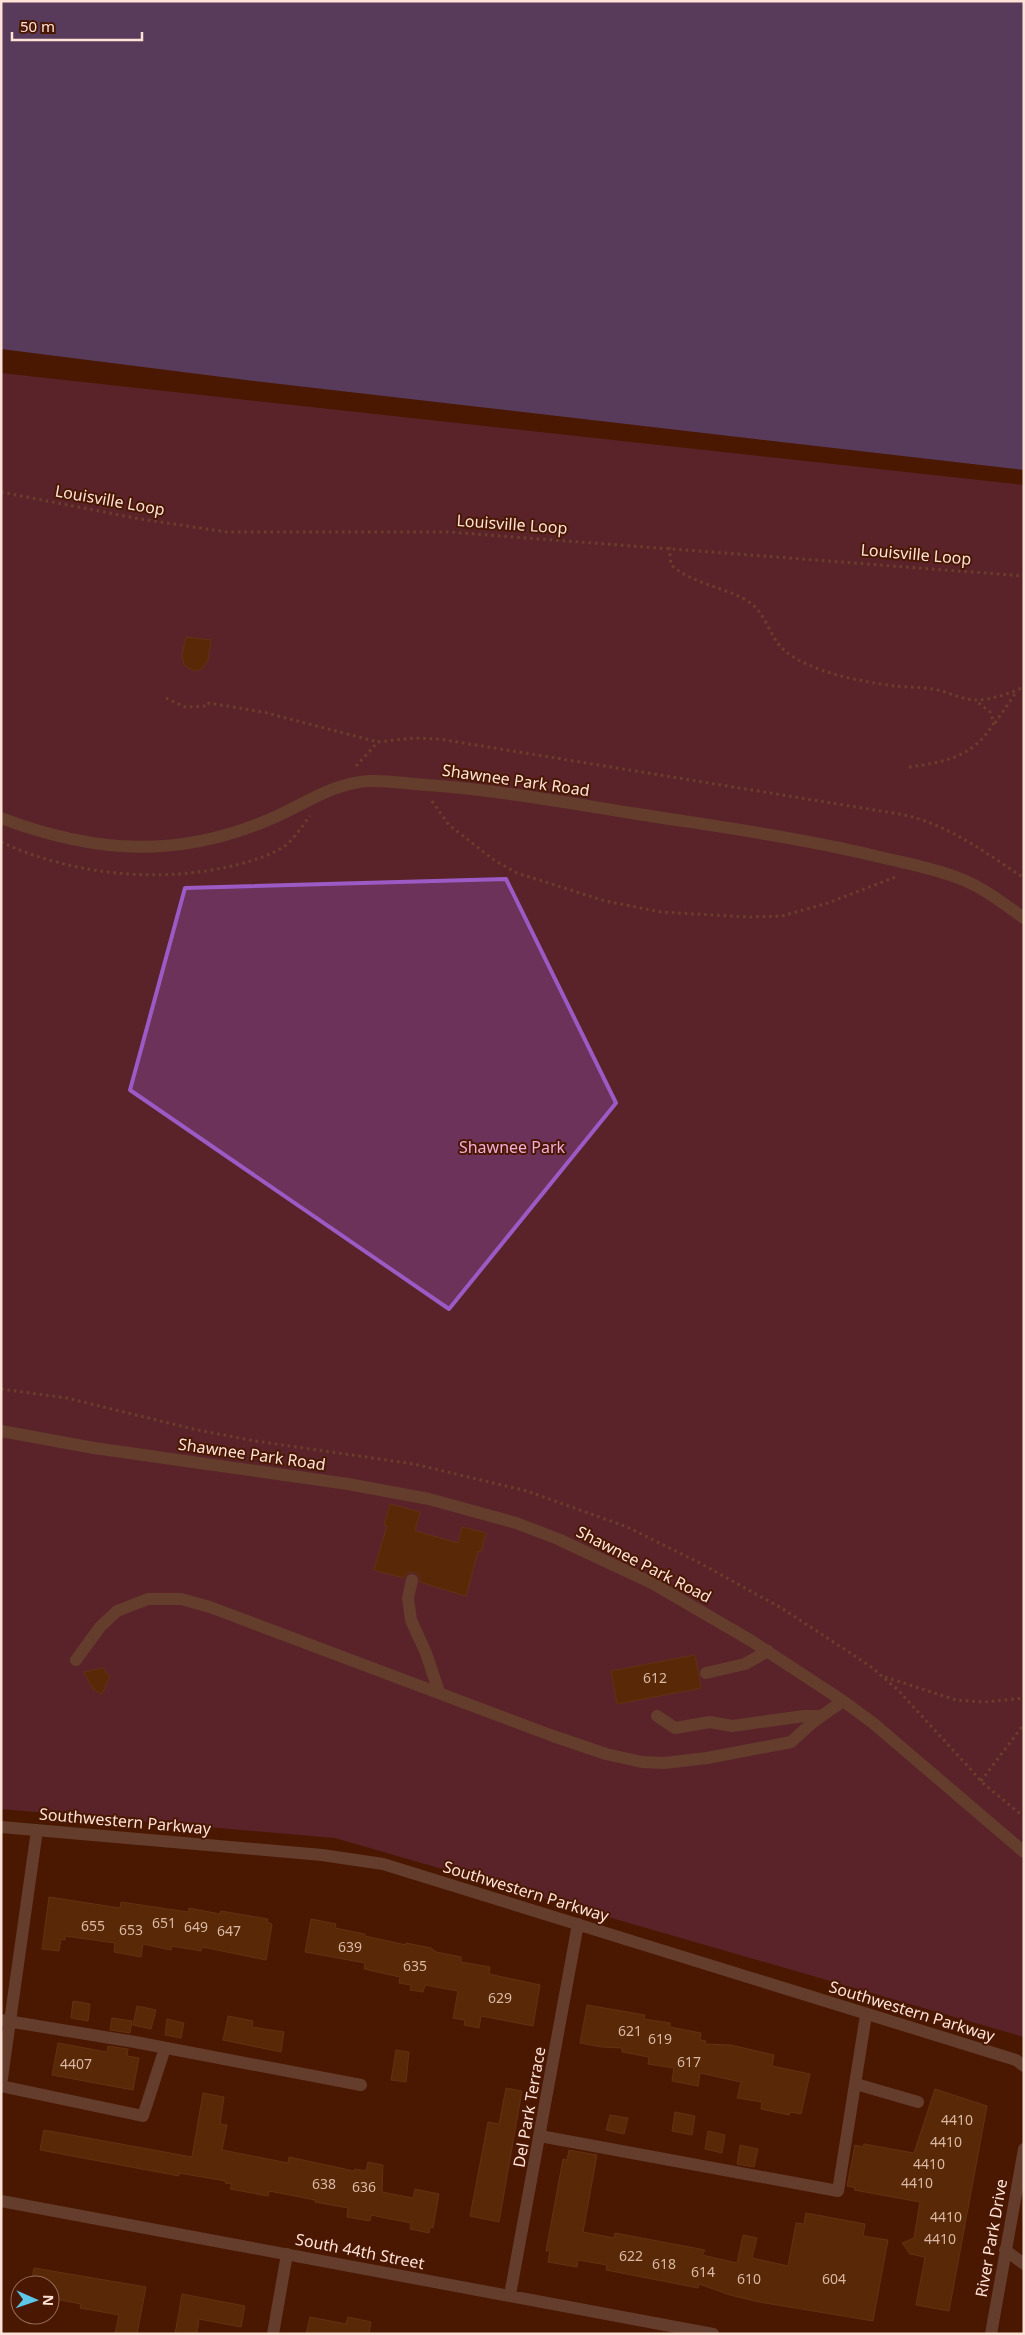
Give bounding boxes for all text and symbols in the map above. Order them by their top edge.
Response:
scale bar [12,10,142,42]
text: 50 m [20,16,55,36]
street label: Louisville Loop [53,480,167,520]
street label: Louisville Loop [456,509,568,539]
street label: Louisville Loop [860,538,972,570]
street label: Shawnee Park Road [441,759,591,801]
park label: Shawnee Park [459,1136,566,1158]
street label: Shawnee Park Road [177,1433,327,1475]
street label: Shawnee Park Road [573,1520,715,1608]
house number: 612 [643,1668,667,1687]
street label: Southwestern Parkway [38,1803,213,1840]
street label: Southwestern Parkway [440,1855,612,1927]
house number: 651 [152,1913,176,1932]
house number: 655 [81,1916,105,1935]
house number: 649 [184,1917,208,1936]
house number: 653 [119,1920,143,1939]
house number: 647 [217,1921,241,1940]
house number: 639 [338,1937,362,1956]
house number: 635 [403,1956,427,1975]
street label: Southwestern Parkway [826,1975,998,2047]
house number: 629 [488,1988,512,2007]
house number: 621 [618,2021,642,2040]
house number: 619 [648,2029,672,2048]
street label: Del Park Terrace [508,2045,550,2169]
house number: 617 [677,2052,701,2071]
house number: 4407 [60,2054,92,2073]
house number: 4410 [941,2110,973,2129]
house number: 4410 [930,2132,962,2151]
house number: 4410 [913,2154,945,2173]
house number: 4410 [901,2173,933,2192]
house number: 638 [312,2174,336,2193]
house number: 636 [352,2177,376,2196]
street label: River Park Drive [970,2177,1012,2299]
house number: 4410 [930,2207,962,2226]
street label: South 44th Street [294,2228,427,2274]
house number: 4410 [924,2229,956,2248]
house number: 622 [619,2246,643,2265]
house number: 618 [652,2254,676,2273]
house number: 614 [691,2262,715,2281]
house number: 610 [737,2269,761,2288]
house number: 604 [822,2269,846,2288]
north arrow [10,2275,60,2325]
text: N [39,2294,58,2306]

